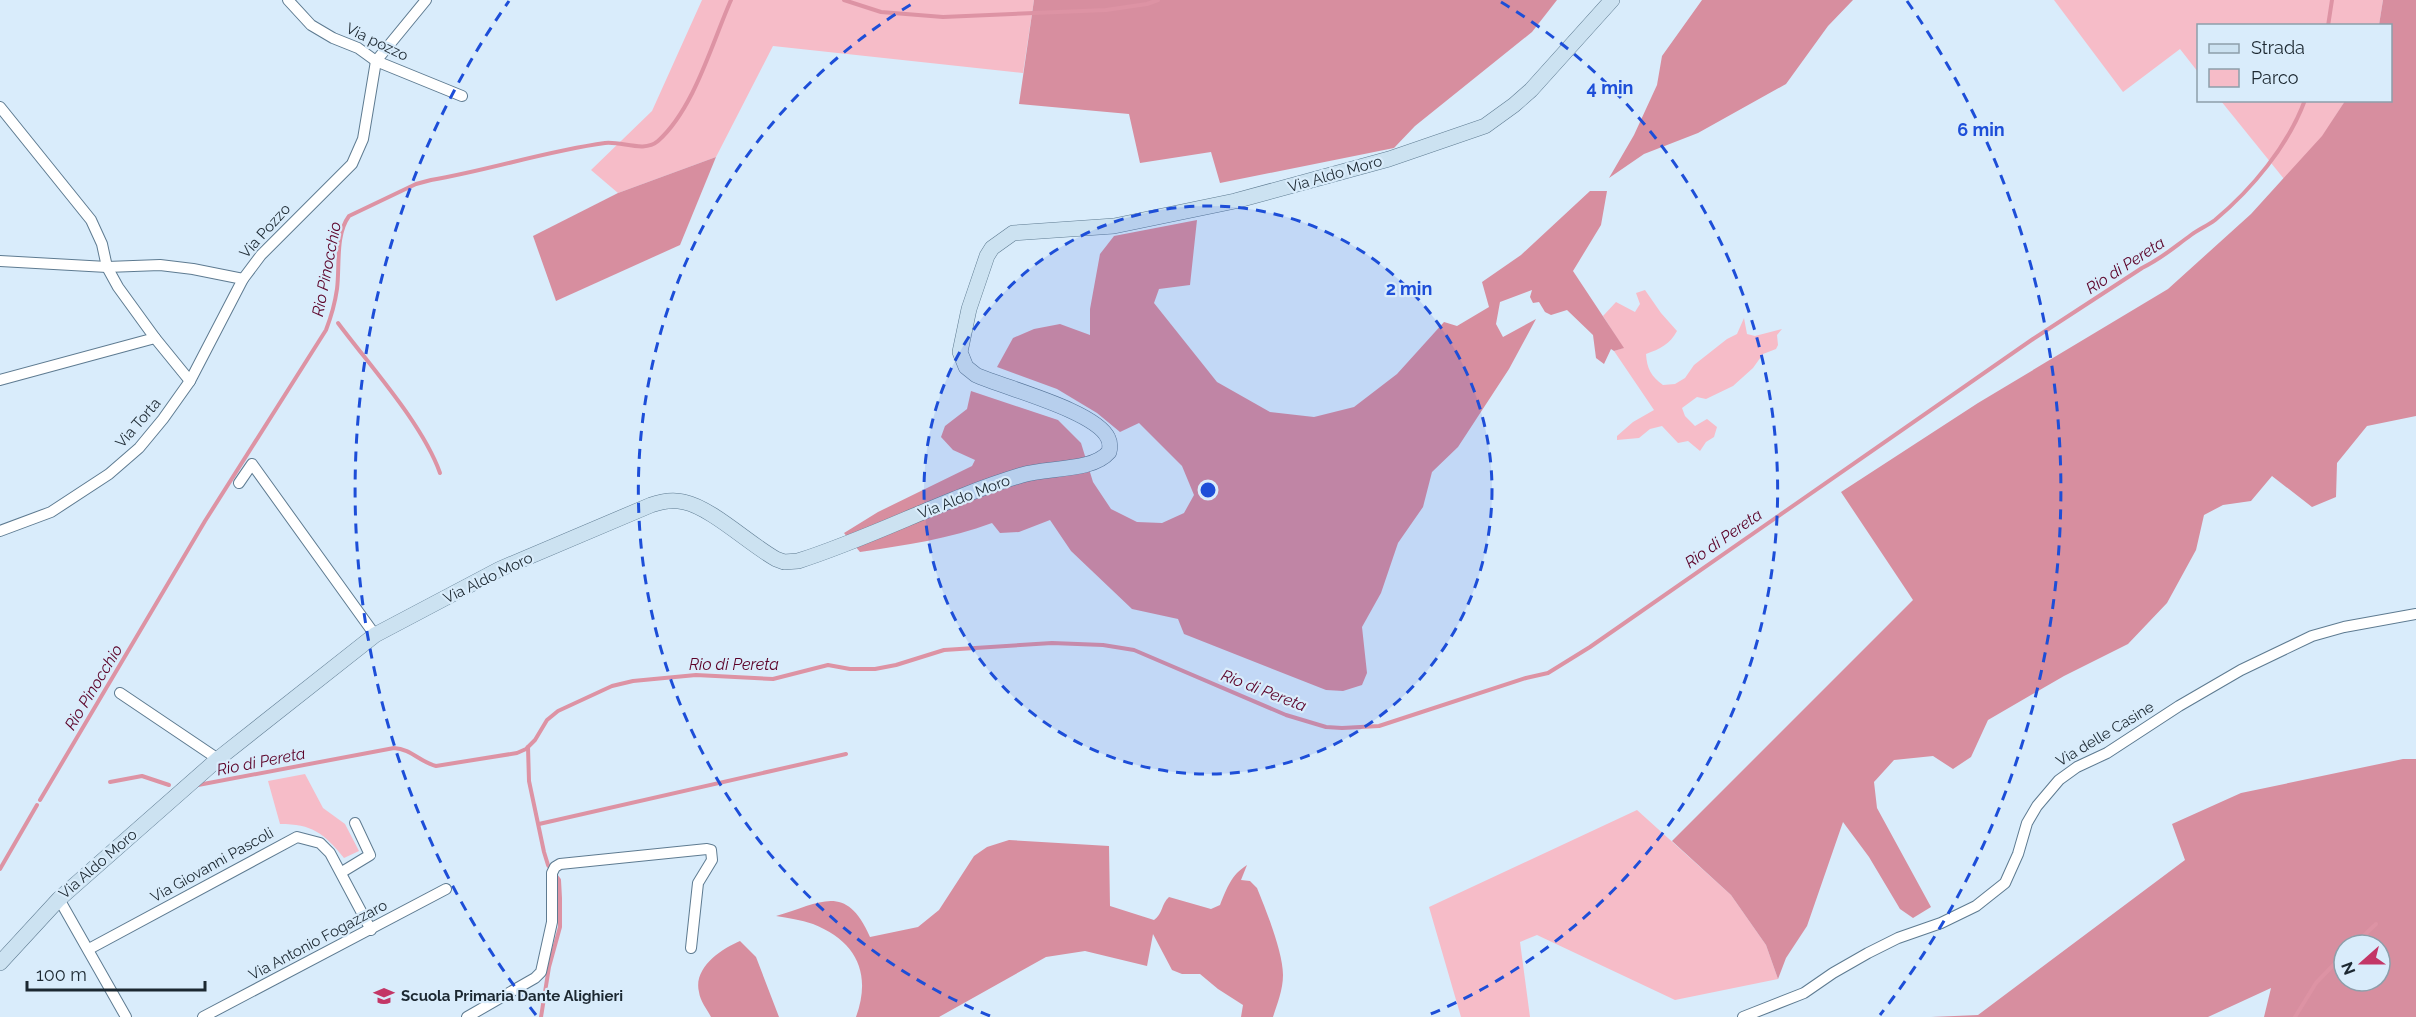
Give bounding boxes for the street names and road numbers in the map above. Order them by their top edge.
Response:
street label: Via pozzo [343,19,411,65]
street label: Via Aldo Moro [1286,152,1384,196]
street label: Via Pozzo [236,200,294,262]
street label: Via Torta [112,394,164,452]
street label: Via Aldo Moro [915,471,1013,523]
street label: Via Aldo Moro [440,549,536,607]
street label: Via delle Casine [2053,698,2157,770]
street label: Via Giovanni Pascoli [147,824,277,906]
street label: Via Aldo Moro [55,825,141,903]
street label: Via Antonio Fogazzaro [246,896,390,984]

